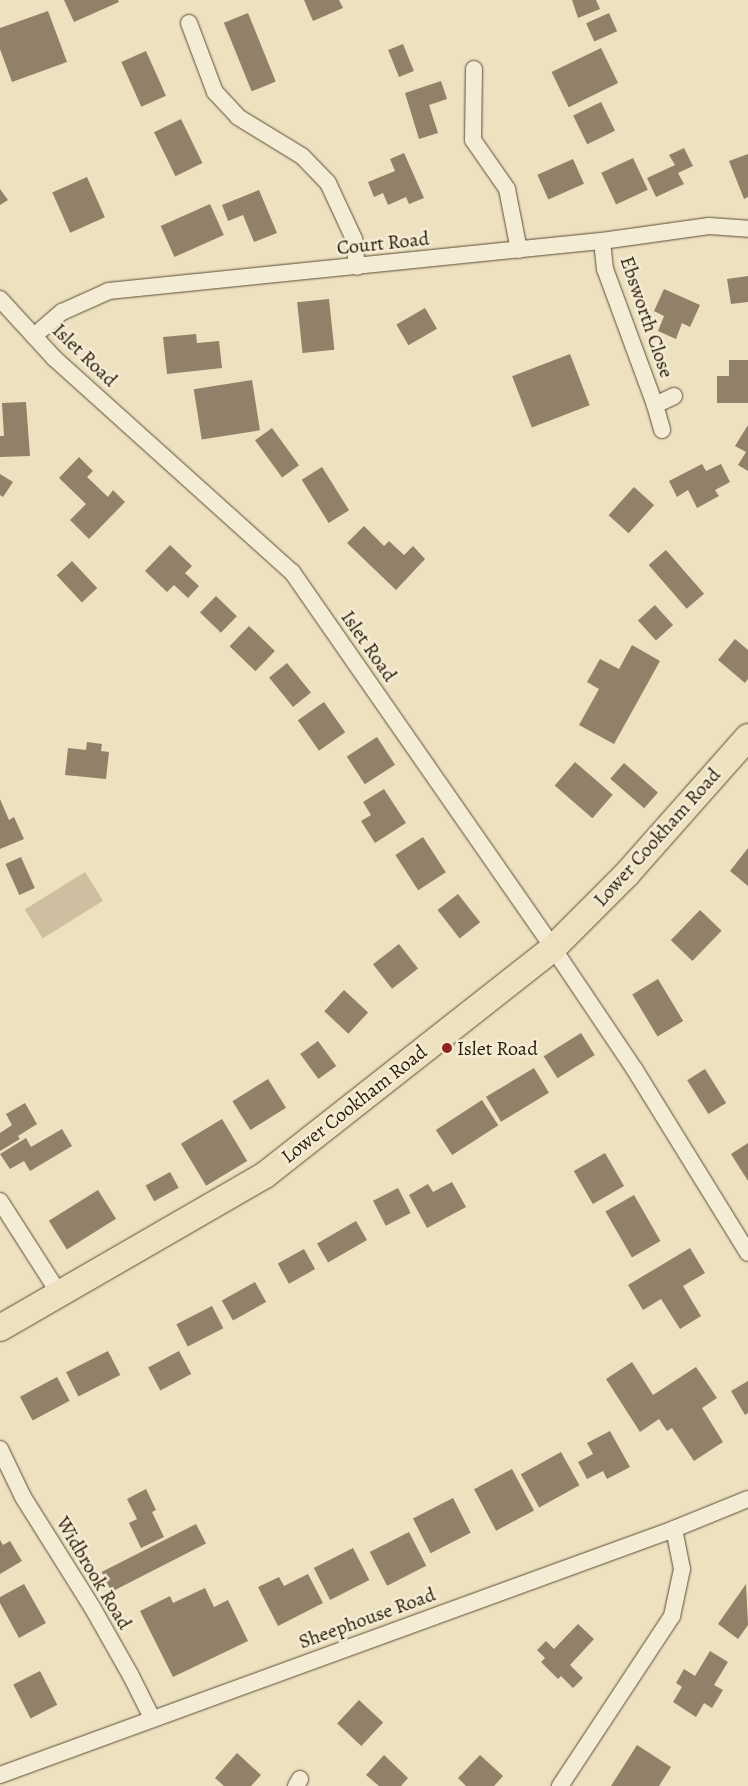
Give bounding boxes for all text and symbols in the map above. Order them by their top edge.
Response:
street label: Court Road [336,226,430,260]
street label: Ebsworth Close [615,253,679,381]
street label: Islet Road [48,318,122,392]
street label: Islet Road [336,606,402,686]
street label: Lower Cookham Road [588,763,726,911]
place label: Islet Road [457,1036,538,1060]
street label: Lower Cookham Road [276,1040,432,1168]
marker: Islet Road [441,1042,453,1054]
street label: Widbrook Road [51,1512,137,1634]
street label: Sheephouse Road [295,1582,439,1654]

